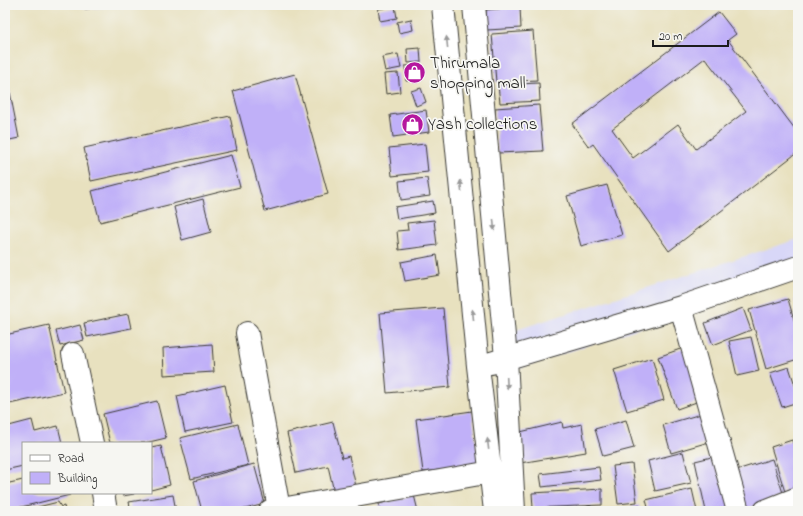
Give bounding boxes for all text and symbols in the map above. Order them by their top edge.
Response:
scale bar [653,22,728,48]
text: 20 m [659,28,682,46]
one-way arrow [443,36,450,49]
place label: Thirumala shopping mall [430,51,526,98]
shop icon: Thirumala shopping mall [402,60,428,86]
shop icon: Yash collections [399,111,425,137]
place label: Yash collections [428,112,537,137]
one-way arrow [457,180,464,192]
one-way arrow [490,219,497,231]
one-way arrow [470,309,477,321]
one-way arrow [503,377,510,389]
one-way arrow [485,438,491,450]
legend [22,442,152,494]
text: Road [58,450,84,468]
text: Building [57,470,97,489]

